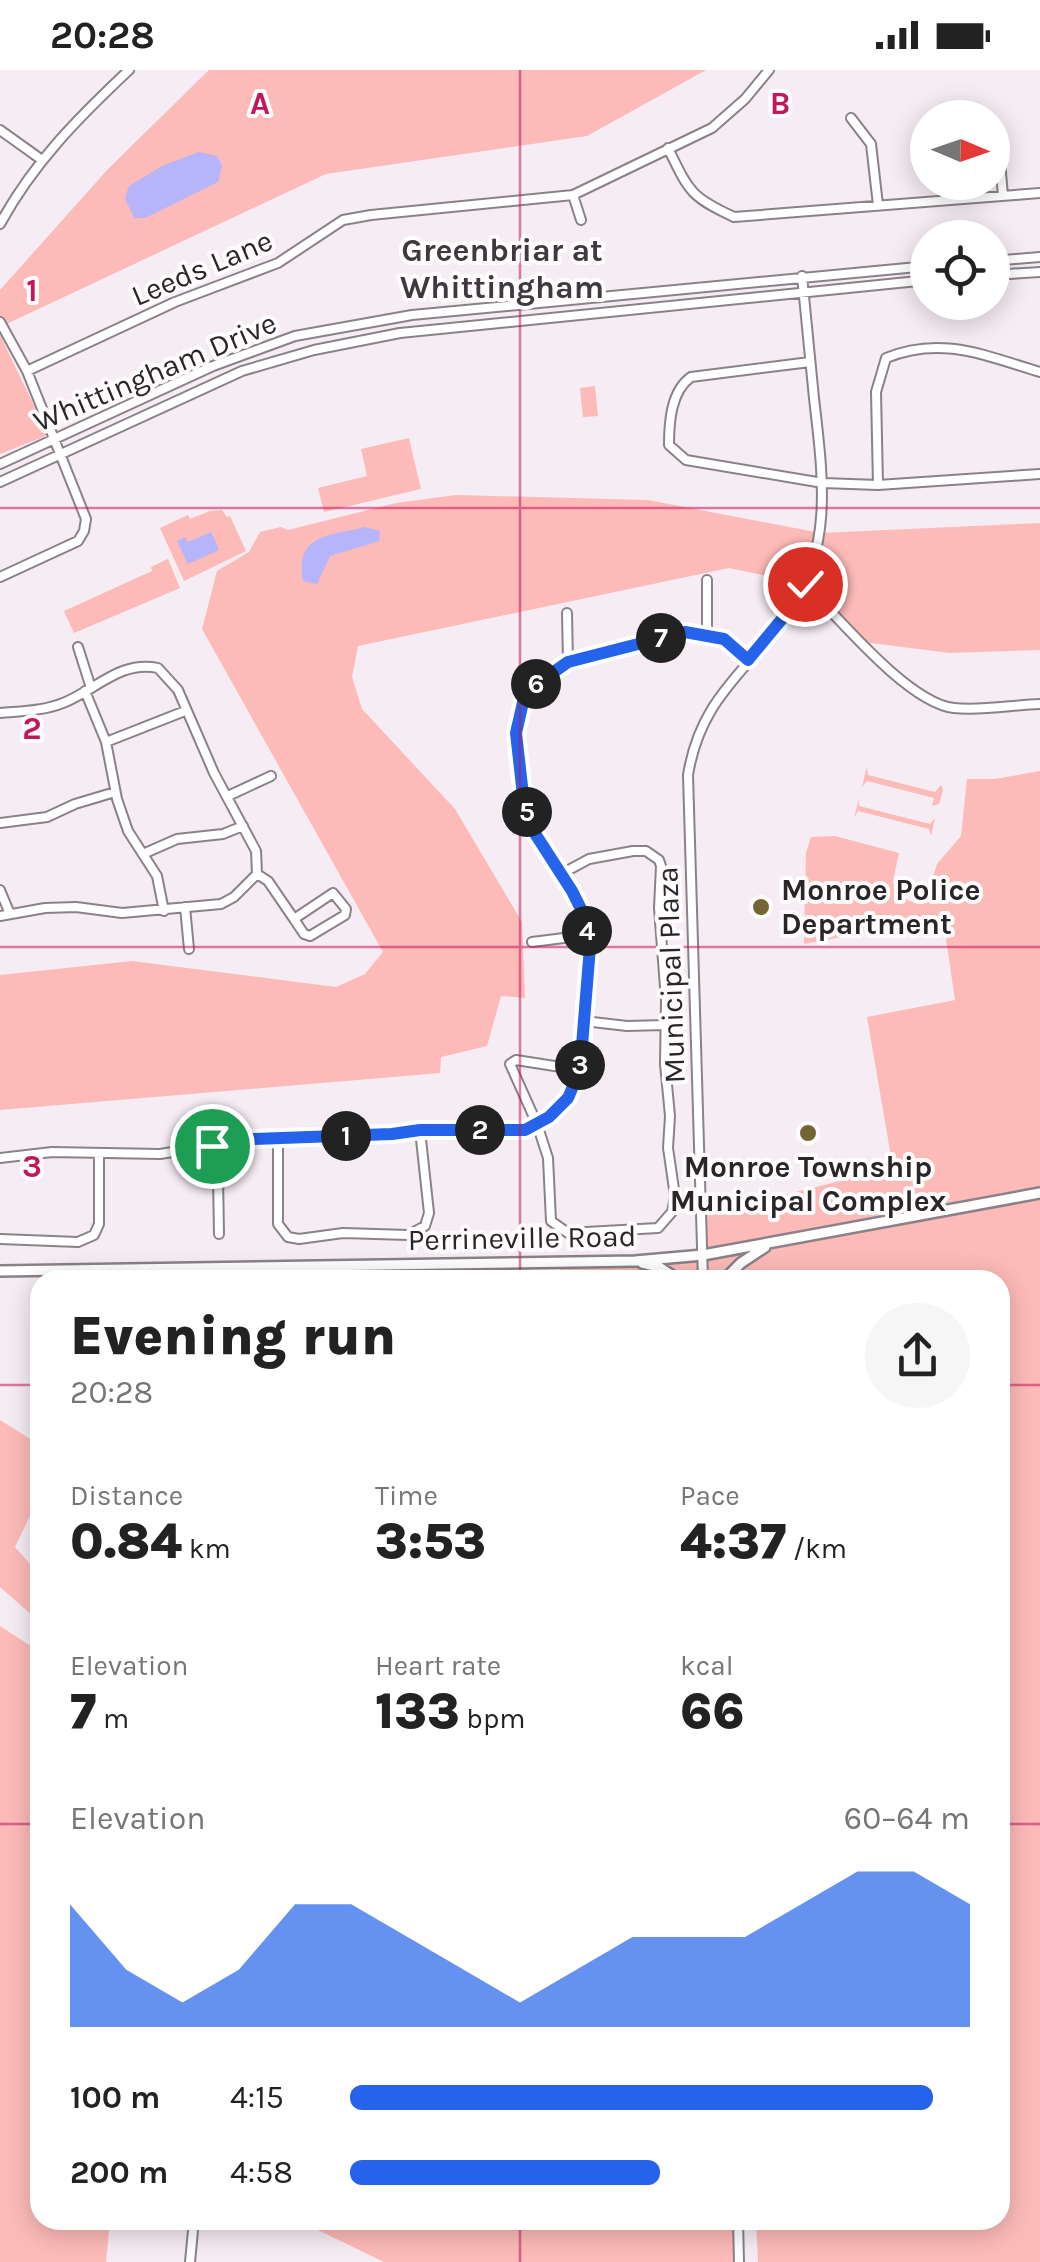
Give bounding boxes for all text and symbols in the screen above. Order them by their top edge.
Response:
text: 20:28 [50,13,155,58]
text: A [250,85,270,122]
text: B [770,85,790,122]
north arrow [910,100,1010,200]
map controls [910,100,1010,320]
button: locate [910,220,1010,320]
street label: Leeds Lane [126,222,278,314]
district label: Greenbriar at Whittingham [400,232,604,306]
text: 1 [26,272,38,309]
street label: Whittingham Drive [28,305,282,439]
pin [763,542,848,627]
icon: check [778,557,833,612]
pin: 7 [636,613,686,663]
text: 7 [654,621,668,654]
pin: 6 [511,659,561,709]
text: 6 [528,667,545,700]
text: 2 [22,710,42,747]
pin: 5 [502,787,552,837]
text: 5 [519,795,535,828]
street label: Municipal Plaza [649,866,693,1084]
place label: Monroe Police Department [781,872,980,942]
marker: Monroe Police Department [750,896,772,918]
pin: 4 [562,906,612,956]
text: 4 [579,914,595,947]
pin: 3 [555,1040,605,1090]
text: 3 [571,1048,589,1081]
pin [170,1104,255,1189]
pin: 2 [455,1105,505,1155]
pin: 1 [321,1111,371,1161]
text: 2 [472,1113,488,1146]
icon: arrive [185,1119,240,1174]
text: 1 [341,1119,351,1152]
marker: Monroe Township Municipal Complex [797,1122,819,1144]
text: 3 [22,1148,42,1185]
place label: Monroe Township Municipal Complex [670,1149,947,1219]
street label: Perrineville Road [407,1218,637,1258]
button: share [865,1303,970,1408]
text: Evening run [70,1304,396,1368]
text: 20:28 [70,1374,153,1411]
text: Distance [70,1479,183,1512]
text: Time [375,1479,438,1512]
text: Pace [680,1479,740,1512]
text: 0.84 [70,1512,182,1571]
text: 3:53 [375,1512,486,1571]
text: 4:37 [680,1512,786,1571]
text: km [182,1532,231,1565]
text: /km [786,1532,847,1565]
text: Elevation [70,1649,189,1682]
text: Heart rate [375,1649,501,1682]
text: kcal [680,1649,733,1682]
text: 7 [70,1682,96,1741]
text: 133 [375,1682,460,1741]
text: 66 [680,1682,744,1741]
text: m [96,1702,129,1735]
text: bpm [460,1702,526,1735]
text: Elevation [70,1800,205,1837]
text: 60–64 m [844,1800,970,1837]
text: 100 m [70,2079,160,2116]
text: 4:15 [230,2079,284,2116]
text: 200 m [70,2154,168,2191]
text: 4:58 [230,2154,293,2191]

